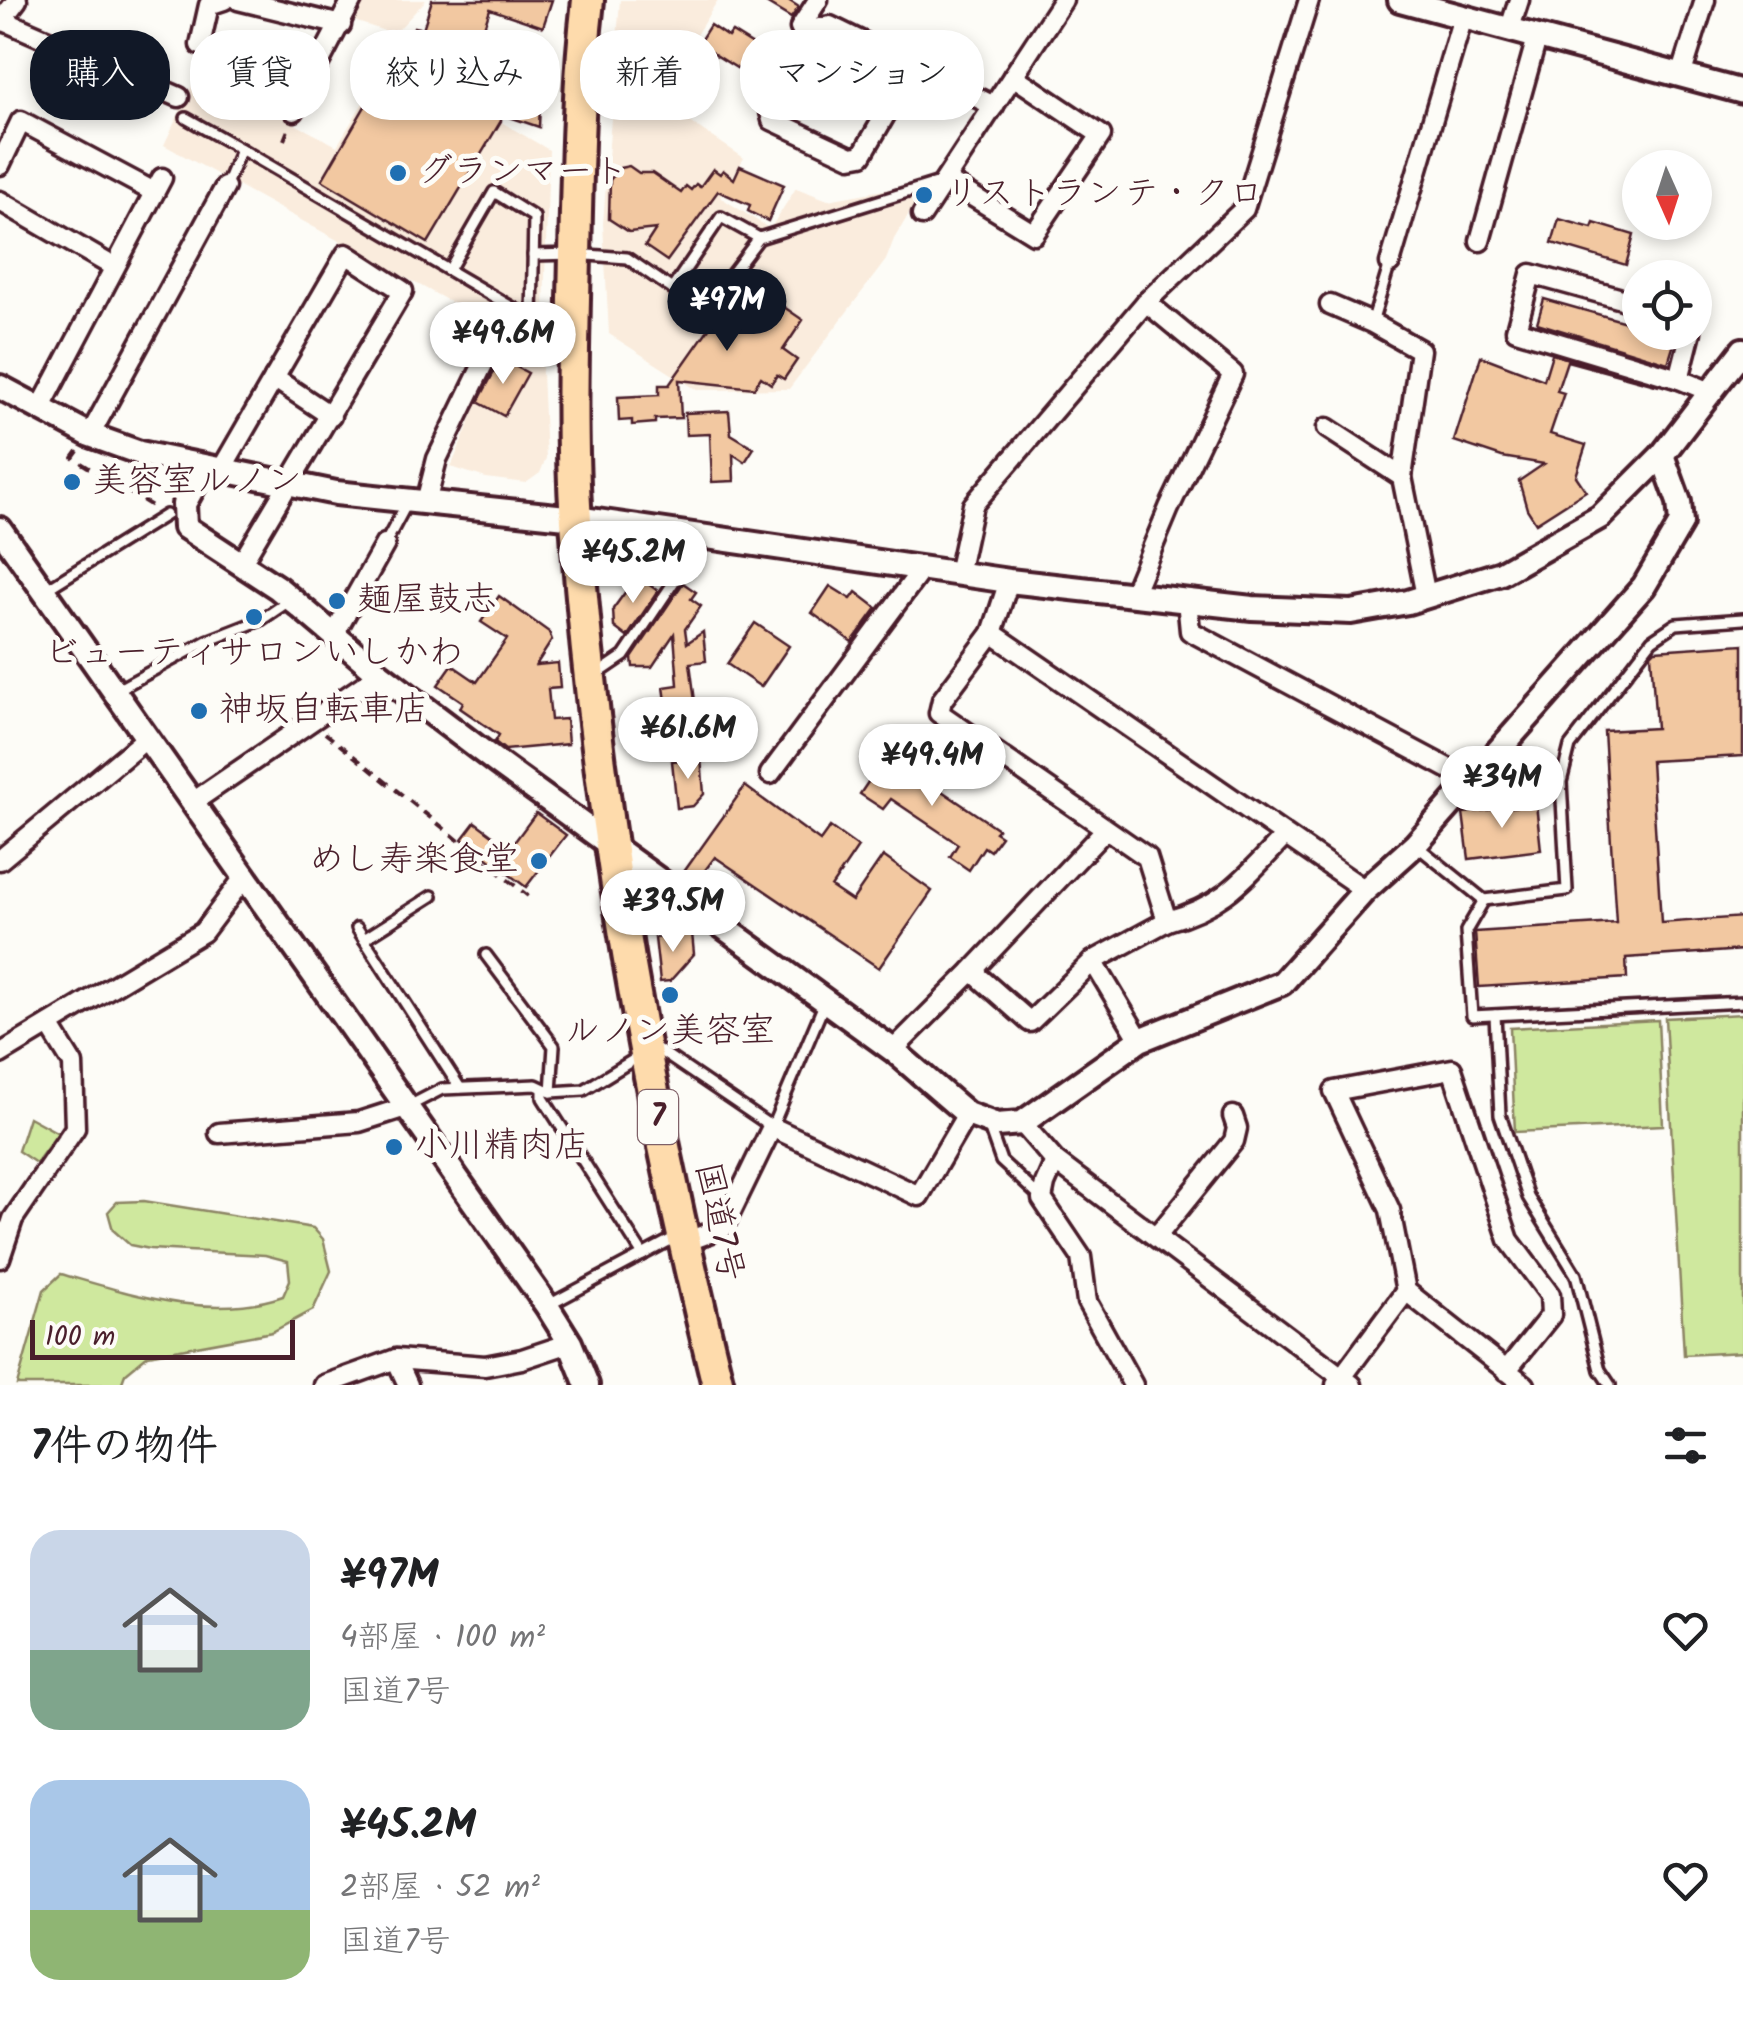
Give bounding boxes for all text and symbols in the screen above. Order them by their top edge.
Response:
chip: 購入 [30,30,170,120]
chip: 賃貸 [190,30,330,120]
chip: 絞り込み [350,30,560,120]
chip: 新着 [580,30,720,120]
chip: マンション [740,30,984,120]
place label: グランマート [418,145,628,201]
north arrow [1622,150,1712,240]
map controls [1622,150,1712,350]
marker: グランマート [387,162,409,184]
place label: リストランテ・クロ [944,167,1264,223]
marker: リストランテ・クロ [913,184,935,206]
button: locate [1622,260,1712,350]
pin: ¥97M [668,269,786,354]
text: ¥97M [689,276,765,327]
pin: ¥49.6M [422,302,584,387]
text: ¥49.6M [452,309,554,360]
place label: 美容室ルノン [92,454,302,510]
marker: 美容室ルノン [61,471,83,493]
pin: ¥45.2M [552,521,714,606]
text: ¥45.2M [581,528,685,579]
place label: 麺屋鼓志 [357,573,497,629]
marker: 麺屋鼓志 [326,590,348,612]
marker: ビューティサロンいしかわ [243,606,265,628]
place label: ビューティサロンいしかわ [44,626,464,682]
place label: 神坂自転車店 [219,683,429,739]
pin: ¥61.6M [607,697,769,782]
marker: 神坂自転車店 [188,700,210,722]
text: ¥61.6M [640,704,736,755]
pin: ¥49.4M [851,724,1013,809]
text: ¥49.4M [881,731,983,782]
pin: ¥34M [1443,746,1561,831]
text: ¥34M [1463,753,1541,804]
place label: めし寿楽食堂 [309,833,519,889]
marker: めし寿楽食堂 [528,850,550,872]
pin: ¥39.5M [592,870,754,955]
text: ¥39.5M [622,877,724,928]
marker: ルノン美容室 [659,984,681,1006]
place label: ルノン美容室 [565,1004,775,1060]
road number: 7 [638,1090,678,1144]
place label: 小川精肉店 [414,1119,589,1175]
marker: 小川精肉店 [383,1136,405,1158]
street label: 国道7号 [678,1157,758,1287]
scale bar [30,1315,295,1360]
text: 100 m [45,1315,115,1360]
text: 7件の物件 [30,1414,218,1481]
icon: filters [1658,1418,1713,1473]
text: ¥97M [340,1543,439,1610]
icon: home [110,1570,230,1690]
icon: heart [1658,1603,1713,1658]
text: 4部屋 · 100 m² [340,1613,545,1664]
text: 国道7号 [340,1667,451,1718]
text: ¥45.2M [340,1793,476,1860]
icon: home [110,1820,230,1940]
icon: heart [1658,1853,1713,1908]
text: 2部屋 · 52 m² [340,1863,540,1914]
text: 国道7号 [340,1917,451,1968]

